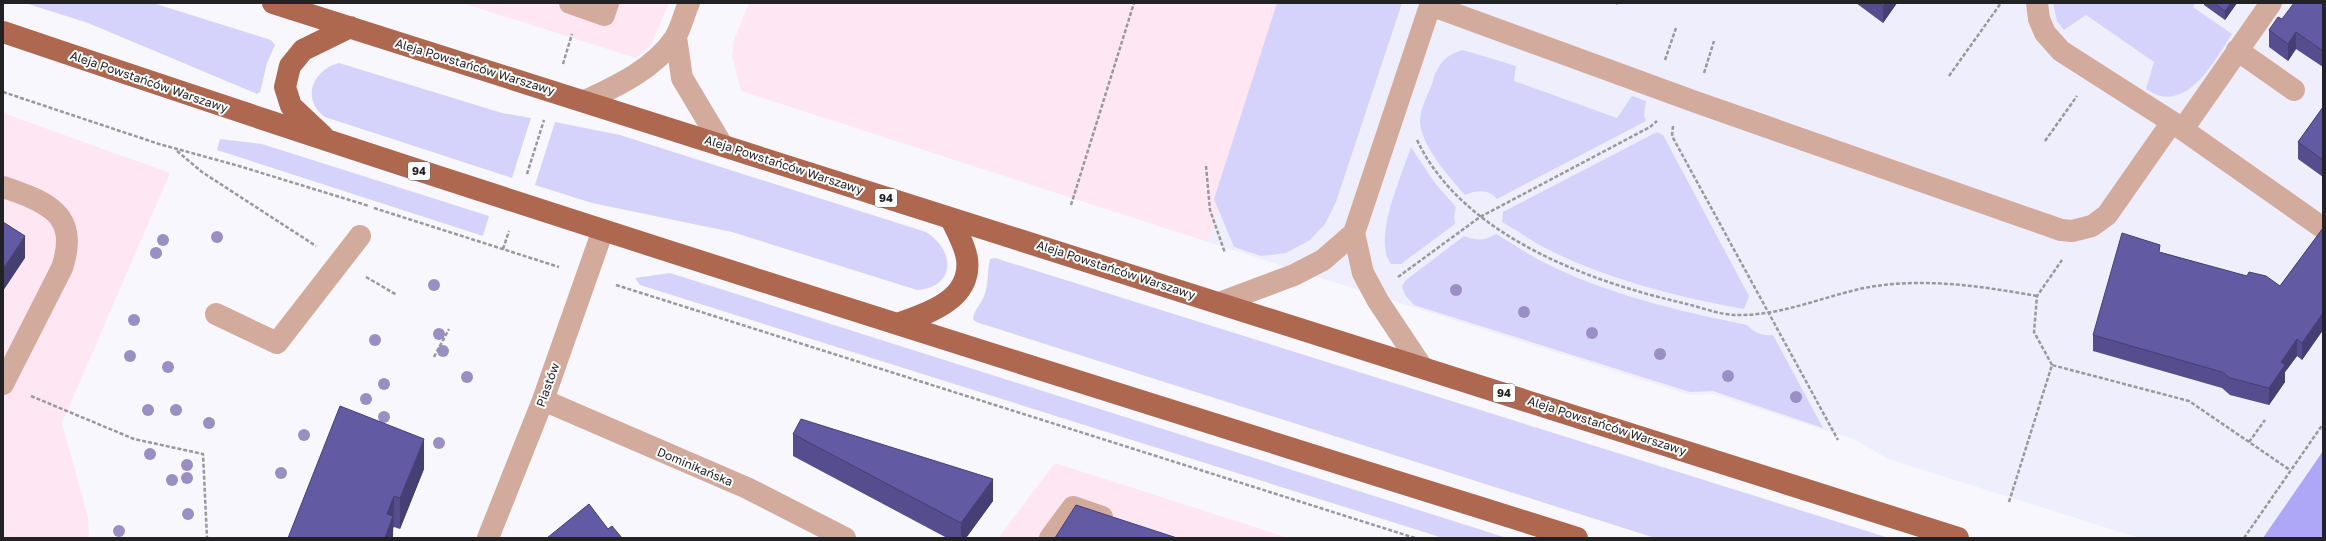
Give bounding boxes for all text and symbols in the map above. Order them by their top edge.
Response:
street label: Aleja Powstańców Warszawy [394,35,557,98]
street label: Aleja Powstańców Warszawy [68,47,230,116]
street label: Aleja Powstańców Warszawy [703,132,866,197]
road number: 94 [408,162,430,180]
road number: 94 [875,189,897,207]
street label: Aleja Powstańców Warszawy [1035,237,1198,302]
street label: Piastów [533,360,563,409]
road number: 94 [1493,384,1515,402]
street label: Aleja Powstańców Warszawy [1526,393,1689,458]
street label: Dominikańska [655,444,735,489]

